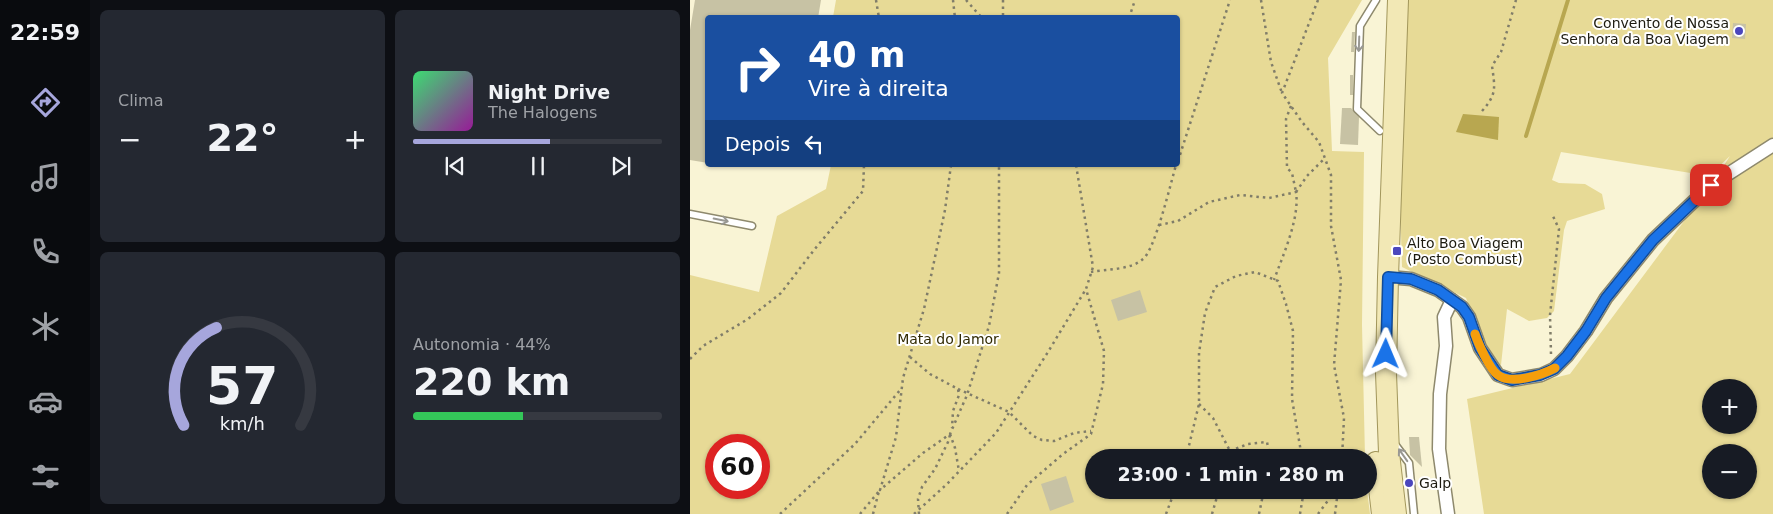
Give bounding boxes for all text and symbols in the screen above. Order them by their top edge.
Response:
place label: Convento de Nossa Senhora da Boa Viagem [1560,15,1729,47]
text: 22:59 [10,20,80,45]
marker: Convento de Nossa Senhora da Boa Viagem [1733,25,1745,37]
icon: right [725,35,790,100]
text: 40 m [808,35,905,75]
one-way arrow [1355,36,1364,52]
text: Vire à direita [808,76,949,101]
text: Night Drive [488,81,610,103]
icon: directions [28,85,63,120]
text: Clima [118,91,163,110]
text: The Halogens [488,103,597,122]
text: 22° [207,116,278,160]
text: − [118,123,141,156]
text: + [344,123,367,156]
icon: left [800,130,828,158]
text: Depois [725,133,790,155]
icon: previous [441,152,469,180]
icon: pause [524,152,552,180]
icon: next [607,152,635,180]
icon: music [28,160,63,195]
pin [1690,164,1732,206]
icon: arrive [1697,171,1725,199]
one-way arrow [713,216,729,226]
icon: phone [28,234,63,269]
place label: Alto Boa Viagem (Posto Combust) [1407,235,1523,267]
marker: Alto Boa Viagem (Posto Combust) [1391,245,1403,257]
icon: climate [28,309,63,344]
position arrow [1359,327,1411,379]
park label: Mata do Jamor [897,331,999,347]
text: Autonomia · 44% [413,335,551,354]
text: 57 [206,356,279,416]
text: 220 km [413,360,570,404]
map controls [1702,379,1757,499]
button: + [1702,379,1757,434]
icon: car [28,384,63,419]
text: km/h [220,413,265,434]
speed limit sign: 60 [705,434,770,499]
button: − [1702,444,1757,499]
one-way arrow [1398,449,1408,463]
icon: filters [28,459,63,494]
text: 23:00 · 1 min · 280 m [1117,463,1345,485]
place label: Galp [1419,475,1451,491]
marker: Galp [1403,477,1415,489]

